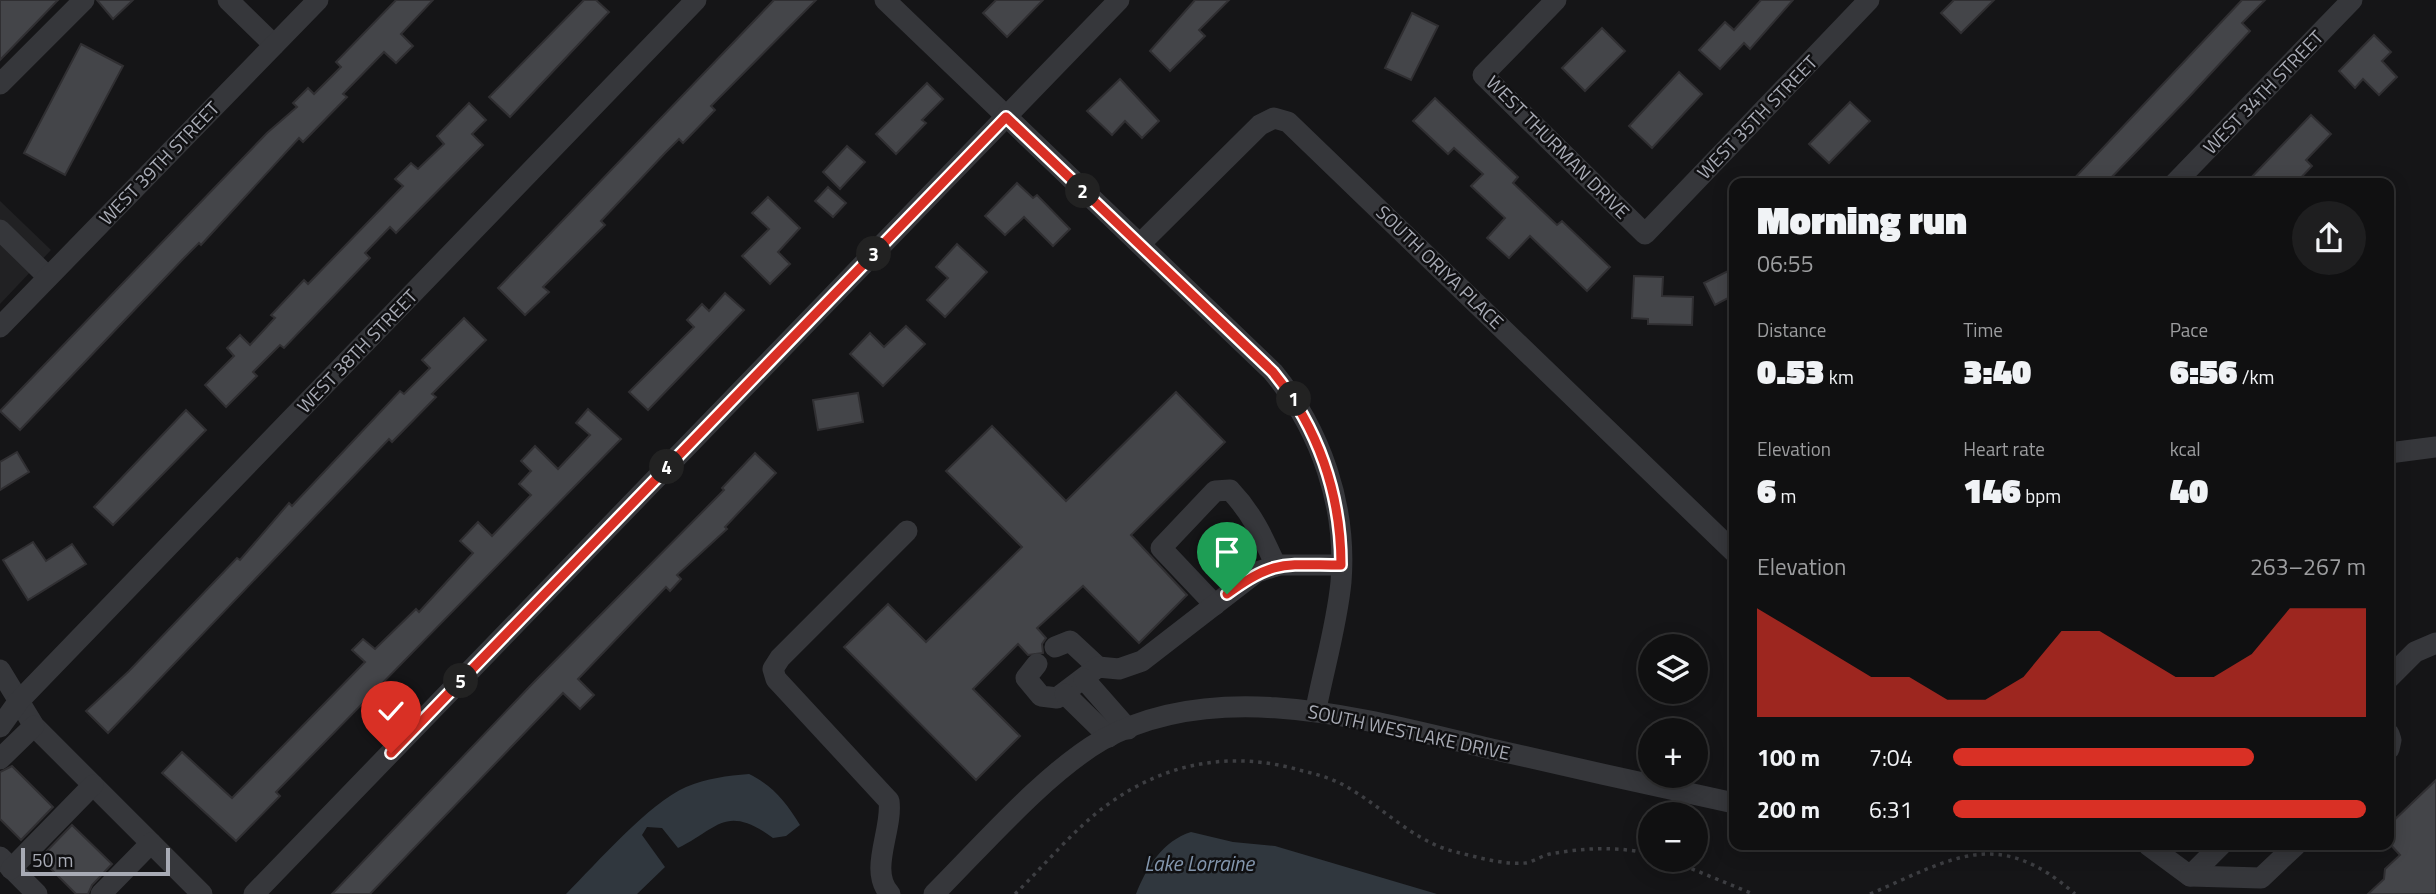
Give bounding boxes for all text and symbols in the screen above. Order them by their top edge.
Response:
street label: WEST 34TH STREET [2196,23,2330,160]
street label: WEST 35TH STREET [1690,48,1824,185]
street label: WEST THURMAN DRIVE [1480,68,1637,225]
street label: WEST 39TH STREET [92,94,226,231]
pin: 2 [1066,174,1100,208]
text: 2 [1077,176,1088,205]
text: Morning run [1757,191,1967,249]
street label: SOUTH ORIYA PLACE [1370,198,1511,335]
button: share [2292,201,2366,275]
pin: 3 [856,236,892,272]
text: 3 [868,239,879,268]
text: 06:55 [1757,246,1814,281]
street label: WEST 38TH STREET [290,282,424,419]
text: Distance [1757,315,1826,344]
text: Time [1963,315,2003,344]
text: Pace [2170,315,2208,344]
text: 0.53 [1757,344,1825,398]
text: 3:40 [1963,344,2031,398]
text: 6:56 [2170,344,2238,398]
text: km [1825,362,1854,391]
text: /km [2238,362,2275,391]
pin: 1 [1276,382,1312,416]
text: 1 [1288,384,1299,413]
text: Elevation [1757,434,1831,463]
text: Heart rate [1963,434,2045,463]
text: kcal [2170,434,2201,463]
pin: 4 [650,449,684,484]
text: 4 [661,452,672,481]
text: 6 [1757,463,1776,517]
text: 146 [1963,463,2021,517]
text: 40 [2170,463,2208,517]
text: m [1776,481,1796,510]
text: bpm [2021,481,2061,510]
pin [1197,522,1257,594]
icon: arrive [1208,533,1246,571]
text: Elevation [1757,549,1846,584]
text: 263–267 m [2250,549,2366,584]
map controls [1638,634,1708,872]
button: layers [1638,634,1708,704]
pin: 5 [444,664,478,698]
text: 5 [455,666,466,695]
pin [361,681,421,753]
icon: check [372,692,410,730]
street label: SOUTH WESTLAKE DRIVE [1305,696,1513,767]
button: + [1638,718,1708,788]
text: 100 m [1757,740,1820,775]
text: 7:04 [1869,740,1913,775]
text: 200 m [1757,792,1820,827]
text: 6:31 [1869,792,1913,827]
button: − [1638,802,1708,872]
scale bar [21,845,170,877]
text: 50 m [32,845,73,874]
water label: Lake Lorraine [1144,847,1255,879]

